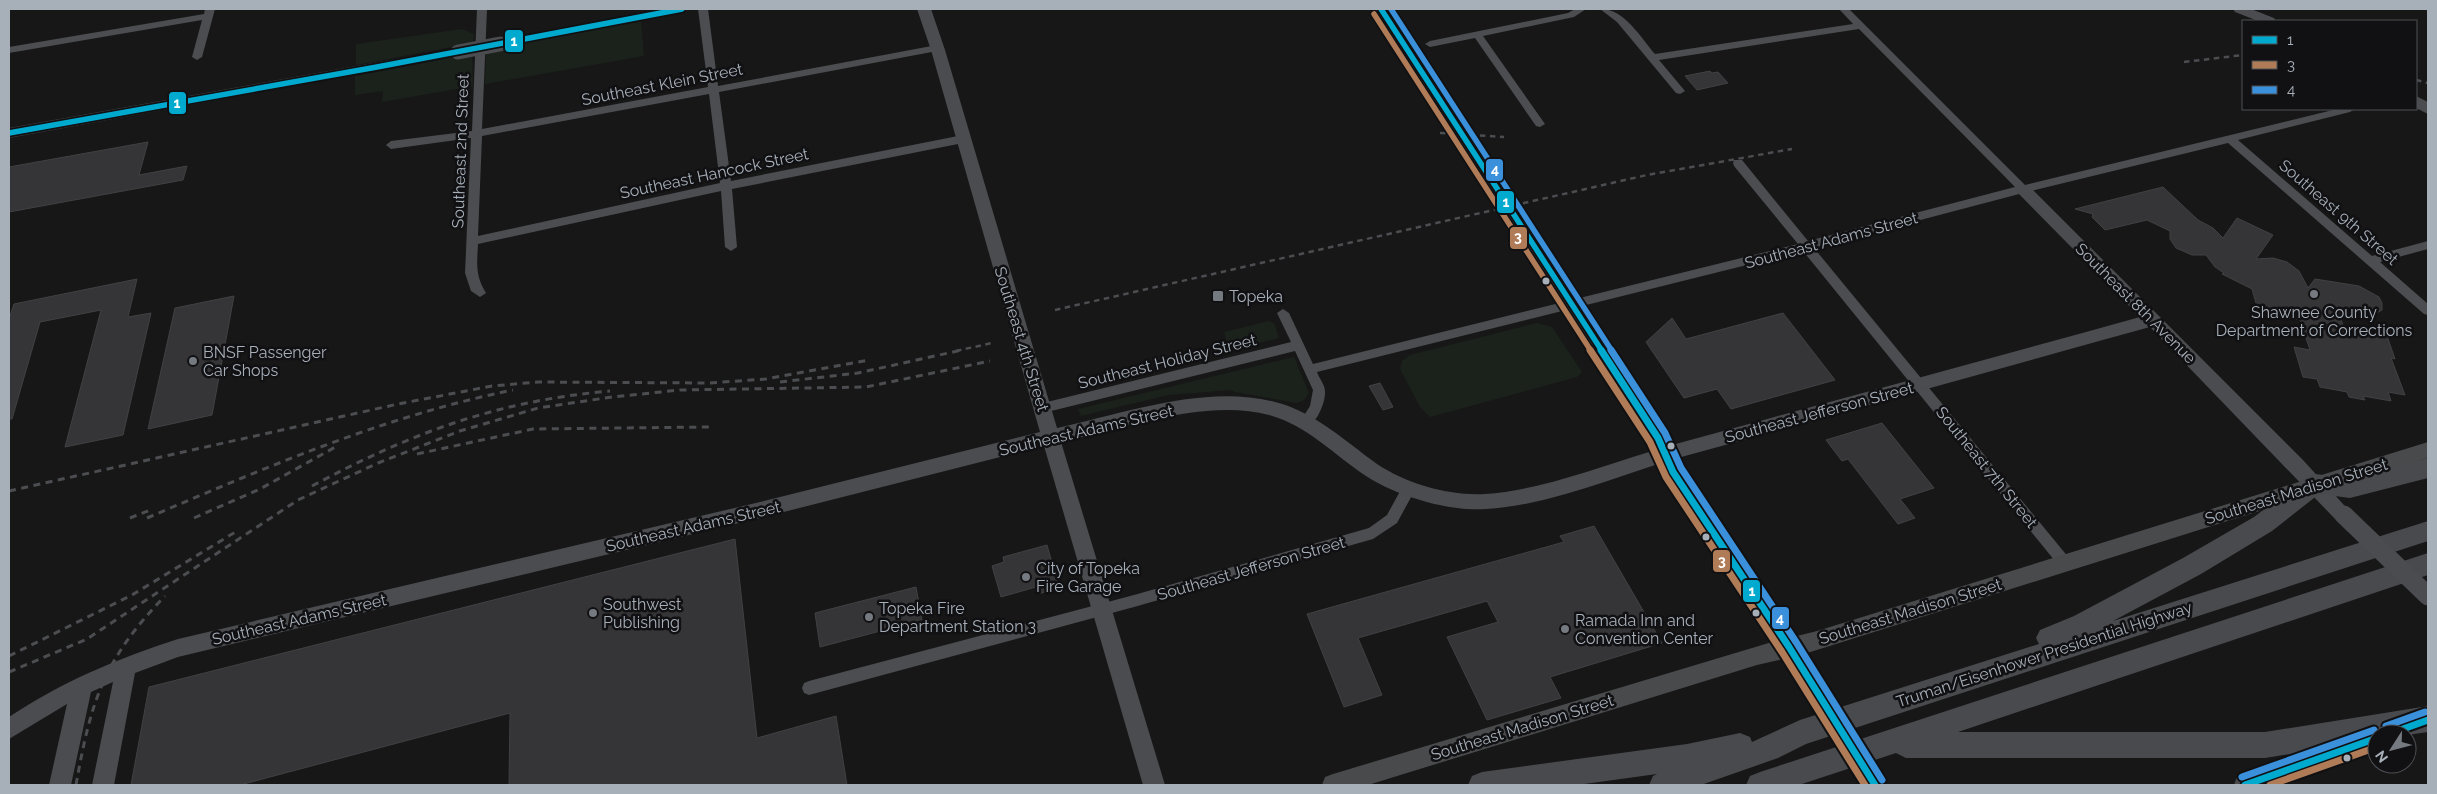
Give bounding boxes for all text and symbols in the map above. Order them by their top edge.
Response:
legend [2242,20,2417,110]
line badge: 1 [504,29,524,53]
text: 1 [2287,31,2294,49]
text: 1 [511,33,518,49]
text: 3 [2287,56,2295,74]
street label: Southeast Klein Street [580,59,745,109]
street label: Southeast 2nd Street [448,73,473,229]
text: 4 [2287,81,2295,99]
line badge: 1 [168,91,187,115]
text: 1 [174,95,181,111]
street label: Southeast Hancock Street [618,144,811,203]
street label: Southeast 9th Street [2275,156,2402,270]
line badge: 4 [1485,158,1504,182]
text: 4 [1491,161,1499,177]
line badge: 1 [1496,190,1515,214]
text: 1 [1503,194,1510,210]
street label: Southeast Adams Street [1743,208,1920,273]
line badge: 3 [1509,226,1528,250]
text: 3 [1514,229,1522,245]
street label: Southeast 8th Avenue [2071,239,2200,368]
street label: Southeast 4th Street [990,264,1053,415]
unlabelled marker [1541,276,1551,286]
place label: Topeka [1229,287,1283,306]
marker: Shawnee County Department of Corrections [2308,288,2320,300]
marker: Topeka [1211,289,1225,303]
place label: Shawnee County Department of Corrections [2216,303,2413,340]
street label: Southeast Holiday Street [1076,330,1259,393]
place label: BNSF Passenger Car Shops [203,343,327,380]
marker: BNSF Passenger Car Shops [187,355,199,367]
street label: Southeast Jefferson Street [1723,378,1916,447]
street label: Southeast Adams Street [997,401,1176,460]
street label: Southeast 7th Street [1932,403,2042,532]
unlabelled marker [1666,441,1676,451]
street label: Southeast Madison Street [2203,454,2390,528]
street label: Southeast Adams Street [604,497,783,556]
street label: Southeast Jefferson Street [1155,532,1348,604]
unlabelled marker [1701,532,1711,542]
line badge: 3 [1712,549,1731,573]
text: 3 [1718,553,1726,569]
place label: City of Topeka Fire Garage [1036,559,1140,596]
marker: City of Topeka Fire Garage [1020,571,1032,583]
street label: Southeast Madison Street [1817,574,2004,648]
line badge: 1 [1742,579,1761,603]
text: 1 [1749,583,1756,599]
street label: Southeast Adams Street [210,590,389,649]
place label: Southwest Publishing [603,595,682,632]
street label: Truman/Eisenhower Presidential Highway [1894,597,2195,711]
place label: Topeka Fire Department Station 3 [879,599,1036,636]
line badge: 4 [1771,606,1790,630]
marker: Southwest Publishing [587,607,599,619]
unlabelled marker [1751,608,1761,618]
text: 4 [1776,610,1784,626]
marker: Topeka Fire Department Station 3 [863,611,875,623]
place label: Ramada Inn and Convention Center [1575,611,1714,648]
marker: Ramada Inn and Convention Center [1559,623,1571,635]
street label: Southeast Madison Street [1429,690,1616,764]
north arrow [2367,724,2417,774]
text: N [2372,748,2391,766]
unlabelled marker [2342,753,2352,763]

